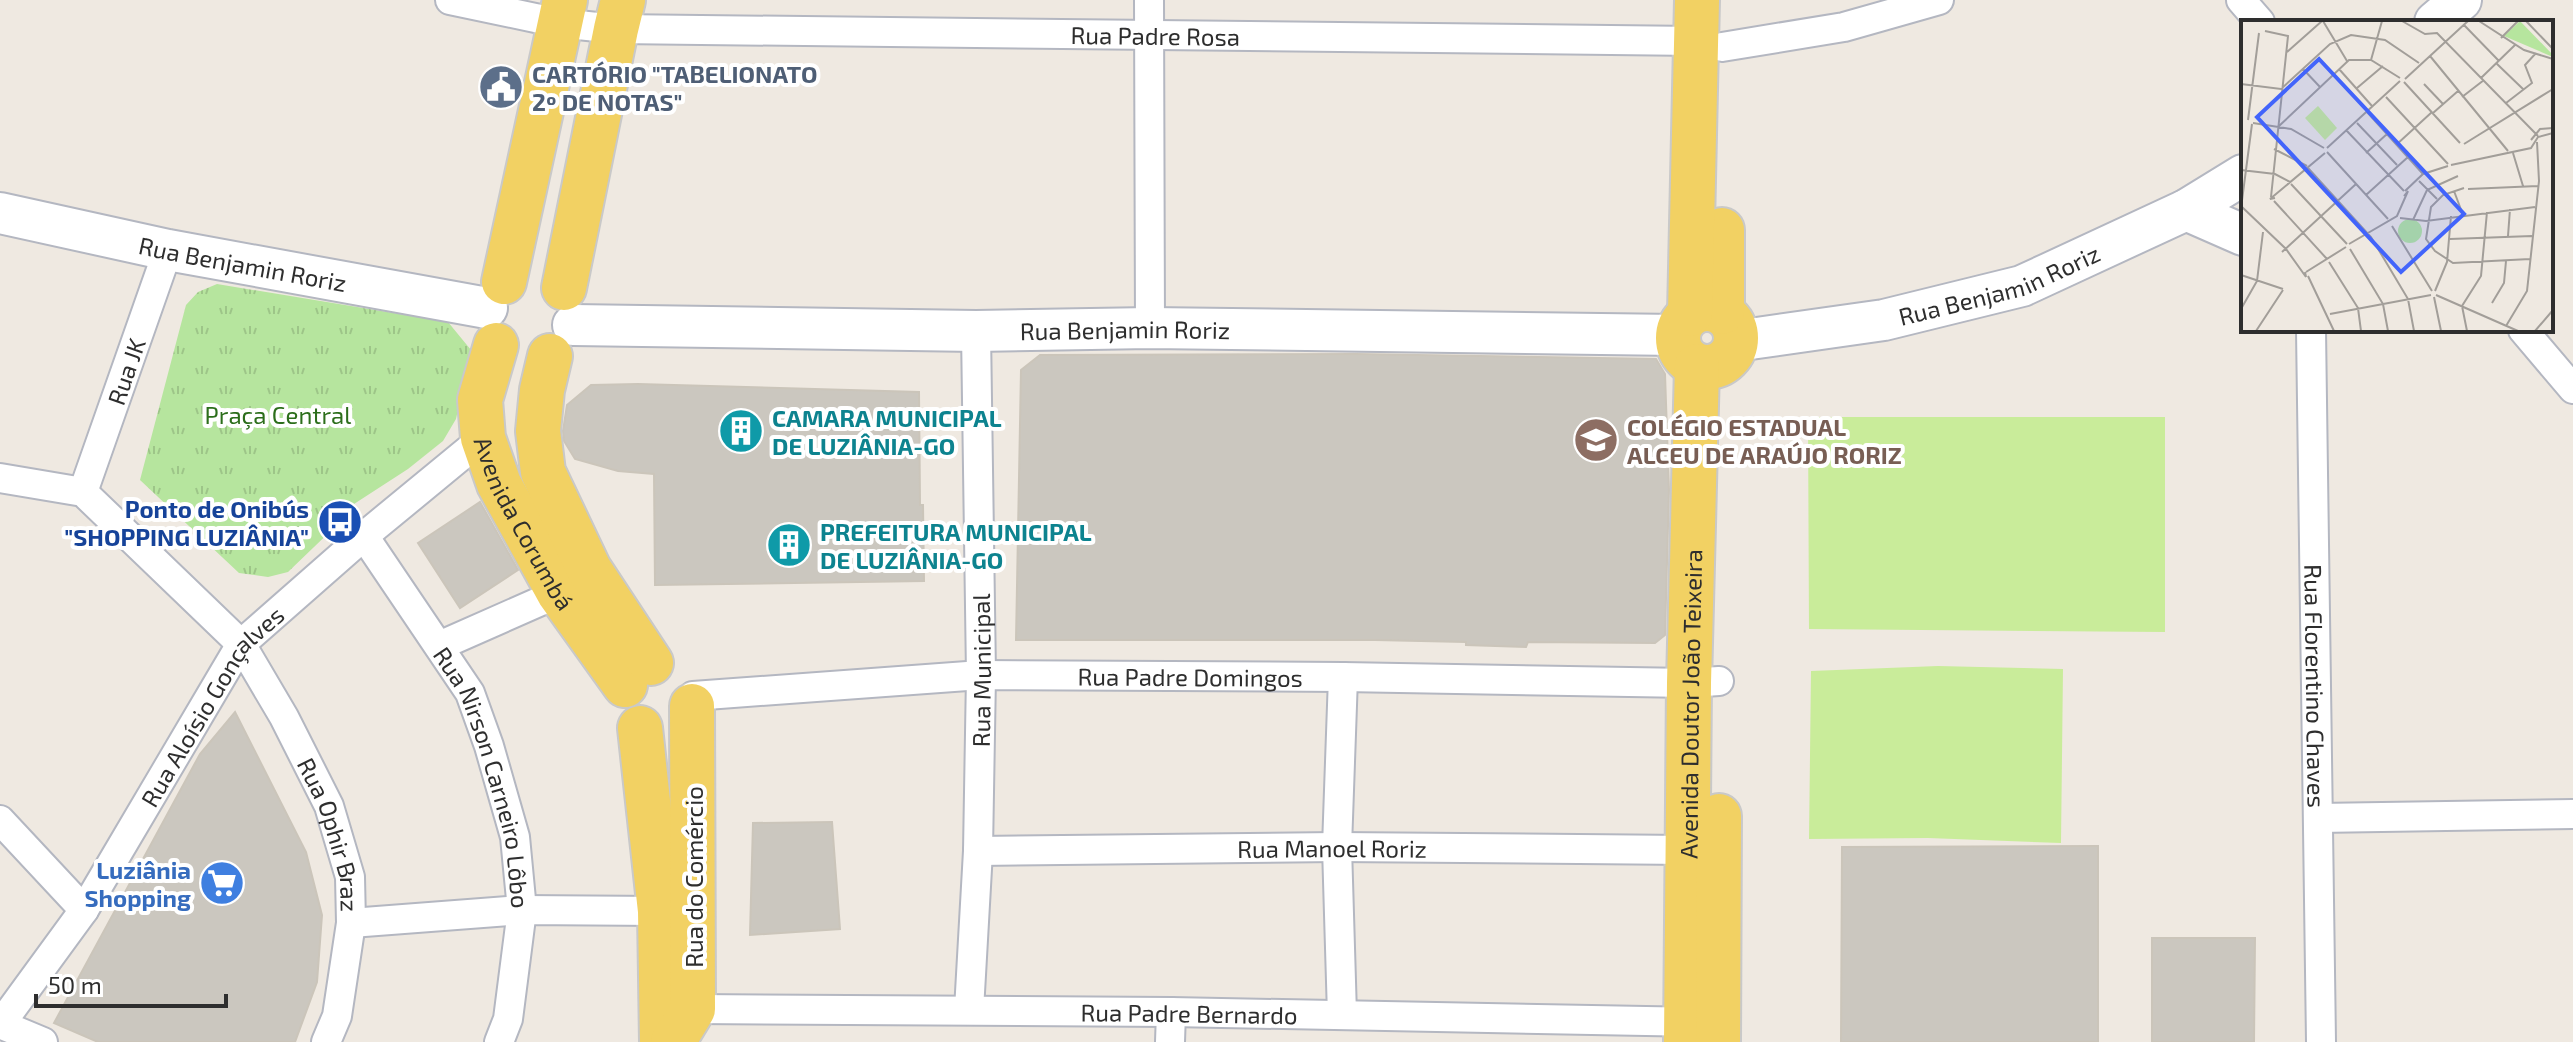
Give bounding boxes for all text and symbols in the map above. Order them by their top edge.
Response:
street label: Rua Padre Rosa [1070,20,1240,50]
inset map [2241,20,2553,332]
place label: CARTÓRIO "TABELIONATO 2º DE NOTAS" [532,59,817,116]
public building icon: CARTÓRIO "TABELIONATO 2º DE NOTAS" [477,63,525,111]
street label: Rua Benjamin Roriz [136,230,349,297]
street label: Rua Benjamin Roriz [1895,238,2104,330]
street label: Rua Benjamin Roriz [1019,313,1230,345]
street label: Rua JK [100,334,151,409]
park label: Praça Central [205,400,351,430]
place label: CAMARA MUNICIPAL DE LUZIÂNIA-GO [772,403,1002,460]
building icon: CAMARA MUNICIPAL DE LUZIÂNIA-GO [717,407,765,455]
place label: COLÉGIO ESTADUAL ALCEU DE ARAÚJO RORIZ [1627,412,1902,469]
school or university icon: COLÉGIO ESTADUAL ALCEU DE ARAÚJO RORIZ [1572,416,1620,464]
street label: Avenida Corumbá [469,433,581,615]
place label: Ponto de Onibús "SHOPPING LUZIÂNIA" [64,494,309,551]
bus stop icon: Ponto de Onibús "SHOPPING LUZIÂNIA" [316,498,364,546]
place label: PREFEITURA MUNICIPAL DE LUZIÂNIA-GO [820,517,1092,574]
building icon: PREFEITURA MUNICIPAL DE LUZIÂNIA-GO [765,521,813,569]
street label: Avenida Doutor João Teixeira [1673,549,1707,859]
street label: Rua Florentino Chaves [2300,564,2332,808]
street label: Rua Municipal [965,593,996,747]
street label: Rua Aloísio Gonçalves [134,599,289,811]
street label: Rua Nirson Carneiro Lôbo [428,641,536,909]
street label: Rua Padre Domingos [1077,661,1303,691]
street label: Rua Ophir Braz [292,753,365,912]
street label: Rua do Comércio [679,786,708,968]
street label: Rua Manoel Roriz [1237,832,1427,863]
place label: Luziânia Shopping [85,855,191,912]
supermarket icon: Luziânia Shopping [198,859,246,907]
scale bar [36,958,226,1008]
text: 50 m [48,970,102,999]
street label: Rua Padre Bernardo [1080,997,1298,1029]

